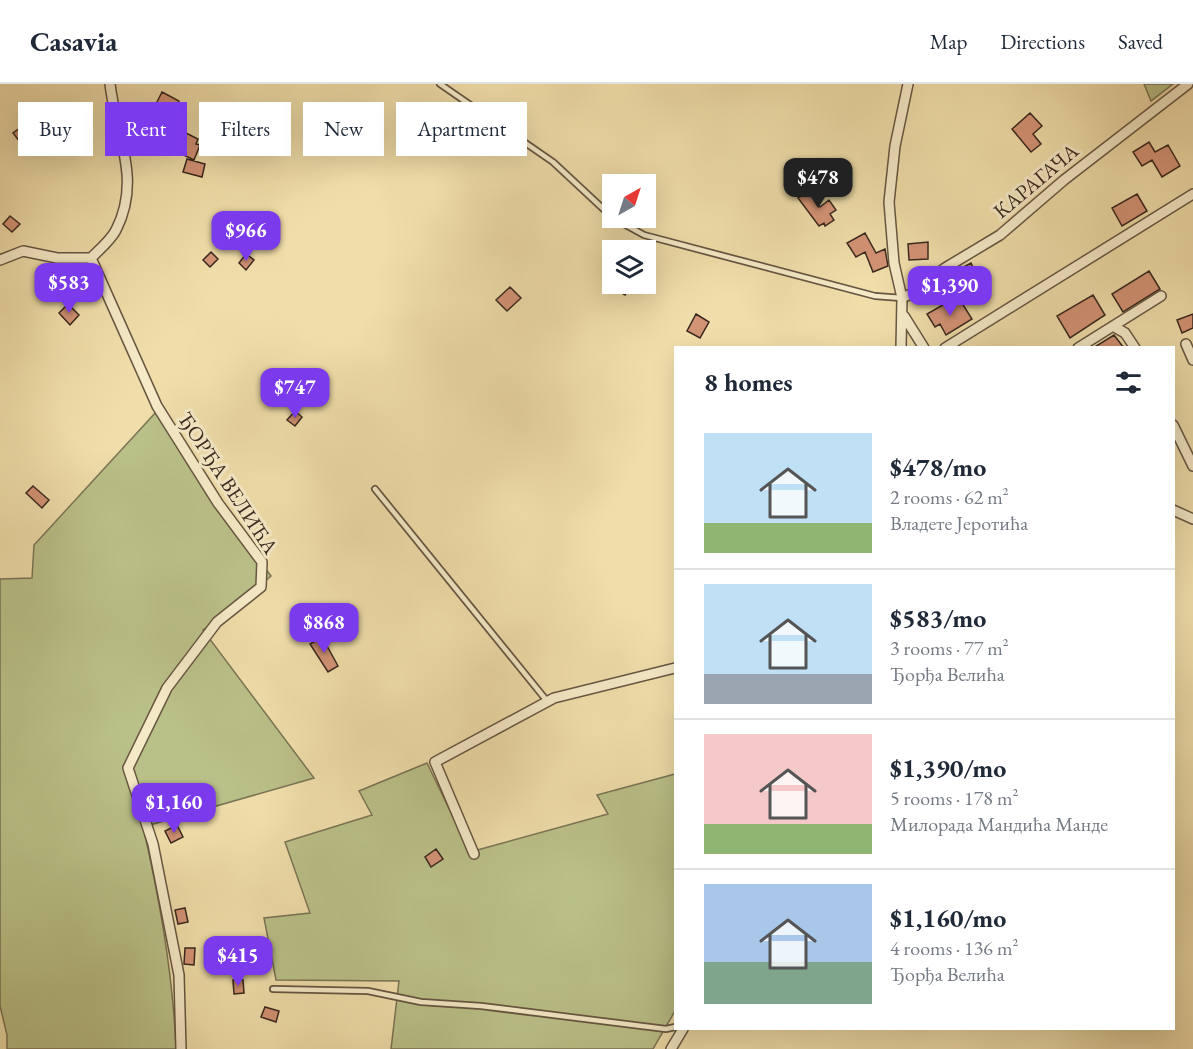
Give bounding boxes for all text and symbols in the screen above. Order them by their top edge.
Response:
text: Casavia [30,23,118,59]
text: Map [930,28,967,55]
text: Directions [1000,28,1085,55]
text: Saved [1118,28,1163,55]
chip: Buy [18,102,93,156]
chip: Rent [105,102,187,156]
chip: Filters [199,102,291,156]
chip: New [303,102,384,156]
chip: Apartment [396,102,527,156]
street label: КАРАГАЧА [988,137,1084,224]
pin: $478 [782,158,854,209]
text: $478 [798,164,838,190]
north arrow [602,174,656,228]
map controls [602,174,656,294]
pin: $966 [210,211,282,262]
text: $966 [226,217,266,243]
button: layers [602,240,656,294]
pin: $583 [33,263,105,314]
pin: $1,390 [901,266,999,317]
text: $583 [49,269,89,295]
text: $1,390 [922,272,978,298]
text: 8 homes [704,365,793,399]
icon: filters [1112,366,1145,399]
pin: $747 [259,368,331,419]
text: $747 [275,374,315,400]
street label: ЂОРЂА ВЕЛИЋА [172,406,285,559]
text: $478/mo [890,450,986,484]
icon: home [752,457,824,529]
text: 2 rooms · 62 m² [890,484,1009,510]
text: Владете Јеротића [890,510,1028,536]
text: $583/mo [890,601,986,635]
pin: $868 [288,603,360,654]
icon: home [752,608,824,680]
text: $868 [304,609,344,635]
text: 3 rooms · 77 m² [890,635,1009,661]
text: Ђорђа Велића [890,661,1005,687]
text: $1,390/mo [890,751,1006,785]
icon: home [752,758,824,830]
pin: $1,160 [125,783,223,834]
text: 5 rooms · 178 m² [890,785,1018,811]
text: $1,160 [146,789,202,815]
text: Милорада Мандића Манде [890,811,1108,837]
text: $1,160/mo [890,901,1006,935]
icon: home [752,908,824,980]
text: 4 rooms · 136 m² [890,935,1018,961]
pin: $415 [202,936,274,987]
text: $415 [218,942,258,968]
text: Ђорђа Велића [890,961,1005,987]

